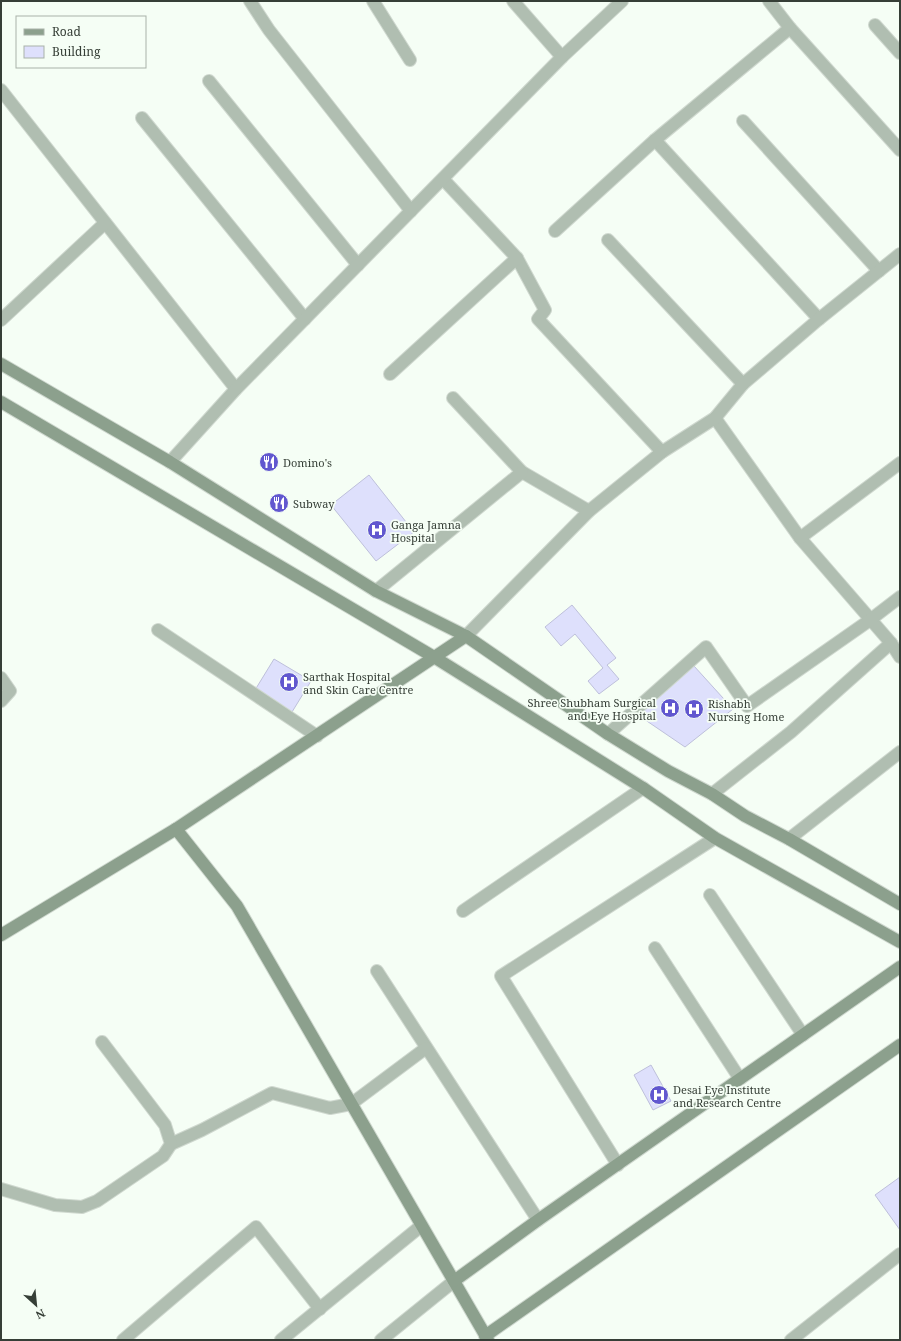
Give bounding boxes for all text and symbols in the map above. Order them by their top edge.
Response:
legend [16,16,146,68]
text: Road [52,23,82,40]
text: Building [52,43,101,60]
restaurant icon: Domino's [258,451,280,473]
place label: Domino's [283,455,332,470]
restaurant icon: Subway [268,492,290,514]
place label: Subway [293,496,335,511]
place label: Ganga Jamna Hospital [391,517,461,545]
hospital icon: Ganga Jamna Hospital [366,519,388,541]
place label: Sarthak Hospital and Skin Care Centre [303,669,413,697]
hospital icon: Sarthak Hospital and Skin Care Centre [278,671,300,693]
place label: Shree Shubham Surgical and Eye Hospital [527,695,657,723]
place label: Rishabh Nursing Home [708,696,784,724]
hospital icon: Shree Shubham Surgical and Eye Hospital [659,697,681,719]
hospital icon: Rishabh Nursing Home [683,698,705,720]
place label: Desai Eye Institute and Research Centre [673,1082,781,1110]
hospital icon: Desai Eye Institute and Research Centre [648,1084,670,1106]
north arrow [16,1285,56,1325]
text: N [33,1306,48,1323]

